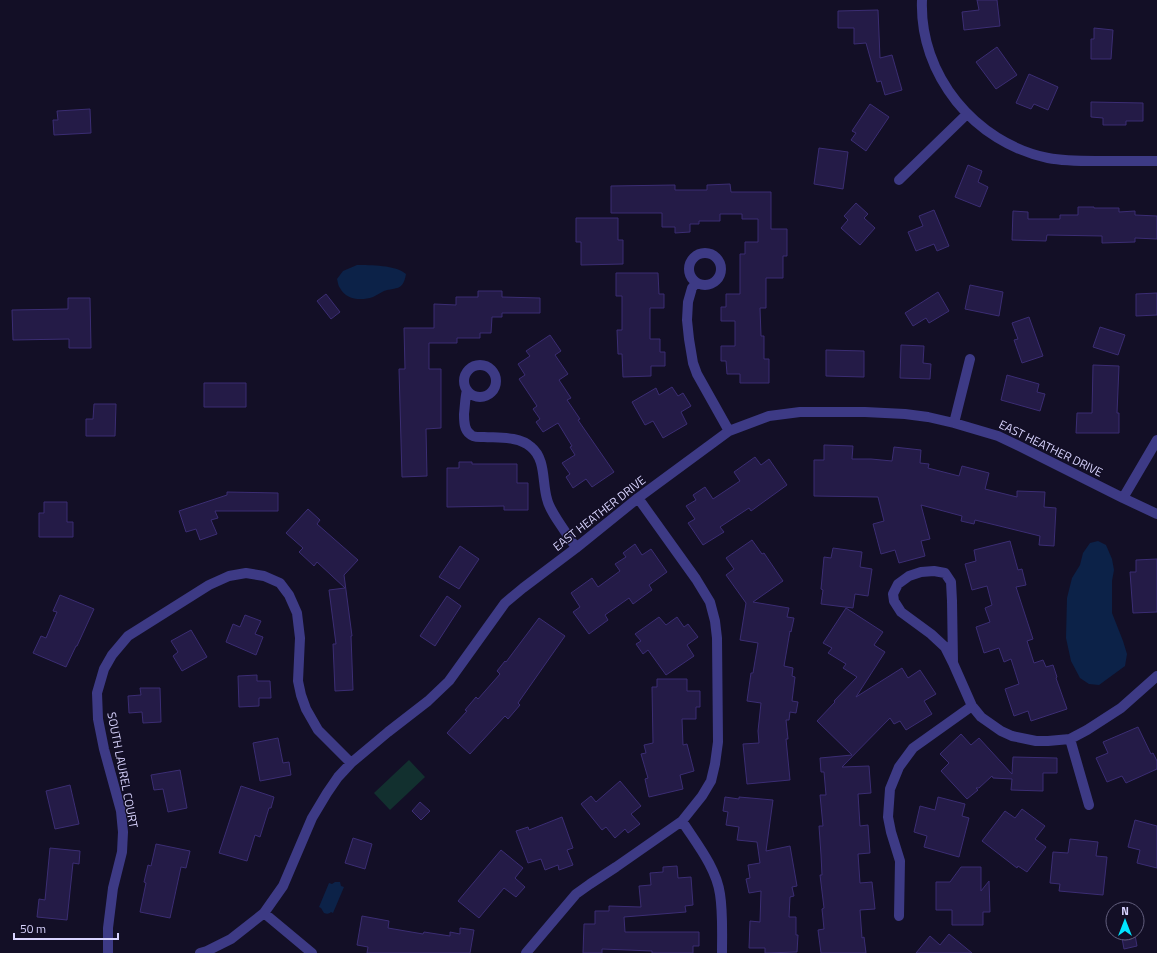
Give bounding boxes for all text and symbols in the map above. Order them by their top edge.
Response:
street label: EAST HEATHER DRIVE [996,415,1106,482]
street label: EAST HEATHER DRIVE [549,470,650,555]
street label: SOUTH LAUREL COURT [102,710,144,830]
north arrow [1105,901,1145,941]
text: N [1121,903,1129,919]
scale bar [14,915,118,941]
text: 50 m [20,919,46,938]

